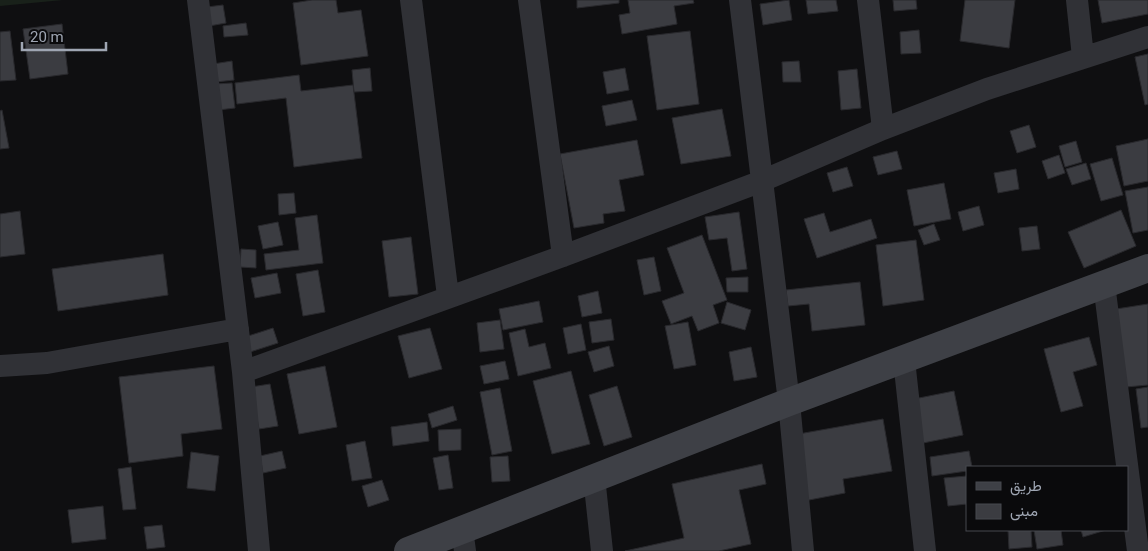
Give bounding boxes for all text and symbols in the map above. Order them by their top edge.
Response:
scale bar [22,20,106,52]
text: 20 m [30,28,64,46]
legend [966,466,1128,531]
text: طريق [1010,477,1042,496]
text: مبنى [1010,502,1038,521]

